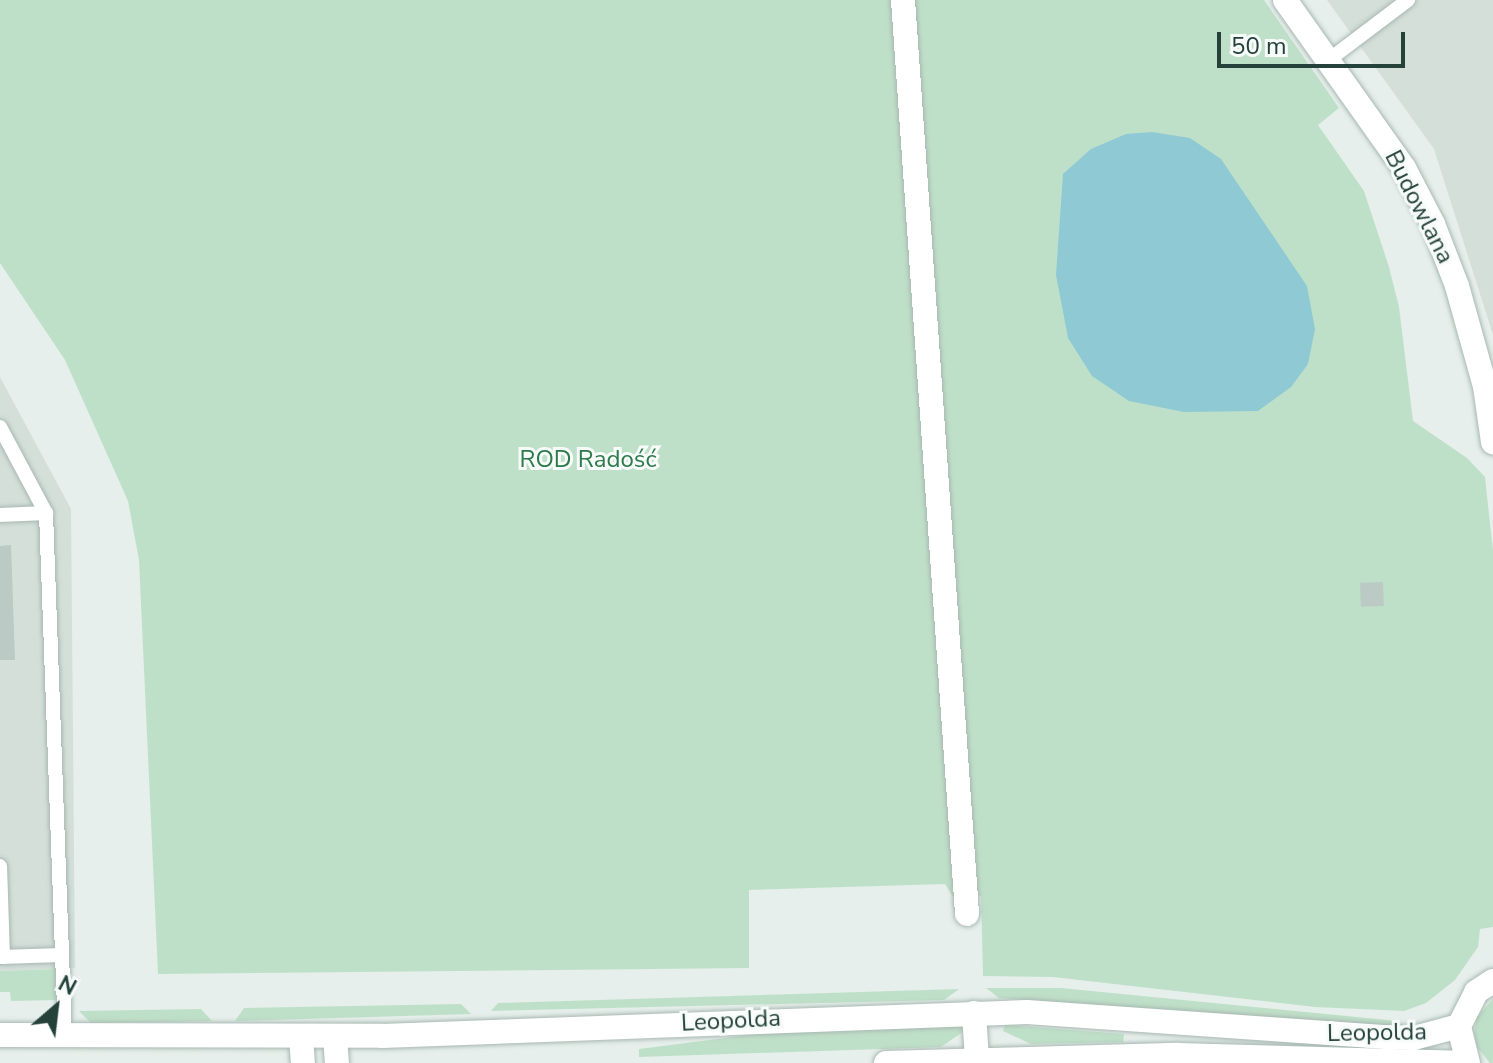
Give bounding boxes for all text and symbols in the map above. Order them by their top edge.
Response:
scale bar [1221,16,1409,66]
text: 50 m [1231,30,1287,62]
street label: Budowlana [1378,146,1460,268]
park label: ROD Radość [519,446,657,474]
north arrow [16,967,96,1047]
text: N [53,969,82,1003]
street label: Leopolda [680,1004,782,1038]
street label: Leopolda [1327,1018,1427,1048]

